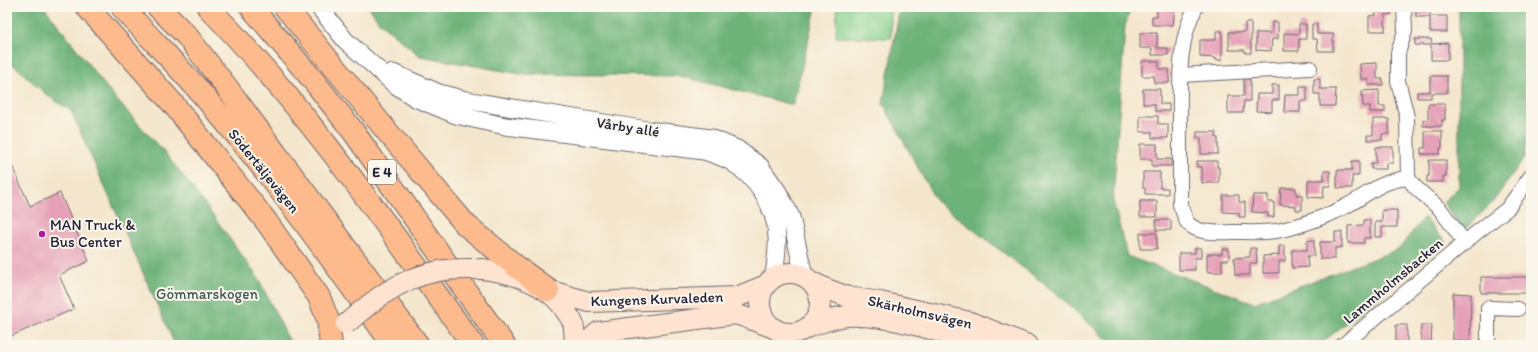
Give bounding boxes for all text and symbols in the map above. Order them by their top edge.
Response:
street label: Vårby allé [595,113,661,141]
street label: Södertäljevägen [224,125,304,217]
road number: E 4 [368,160,396,184]
place label: MAN Truck & Bus Center [50,216,136,251]
marker: MAN Truck & Bus Center [37,229,47,239]
street label: Lammholmsbacken [1340,234,1447,328]
park label: Gömmarskogen [156,285,258,303]
street label: Kungens Kurvaleden [590,288,724,310]
street label: Skärholmsvägen [866,291,974,333]

